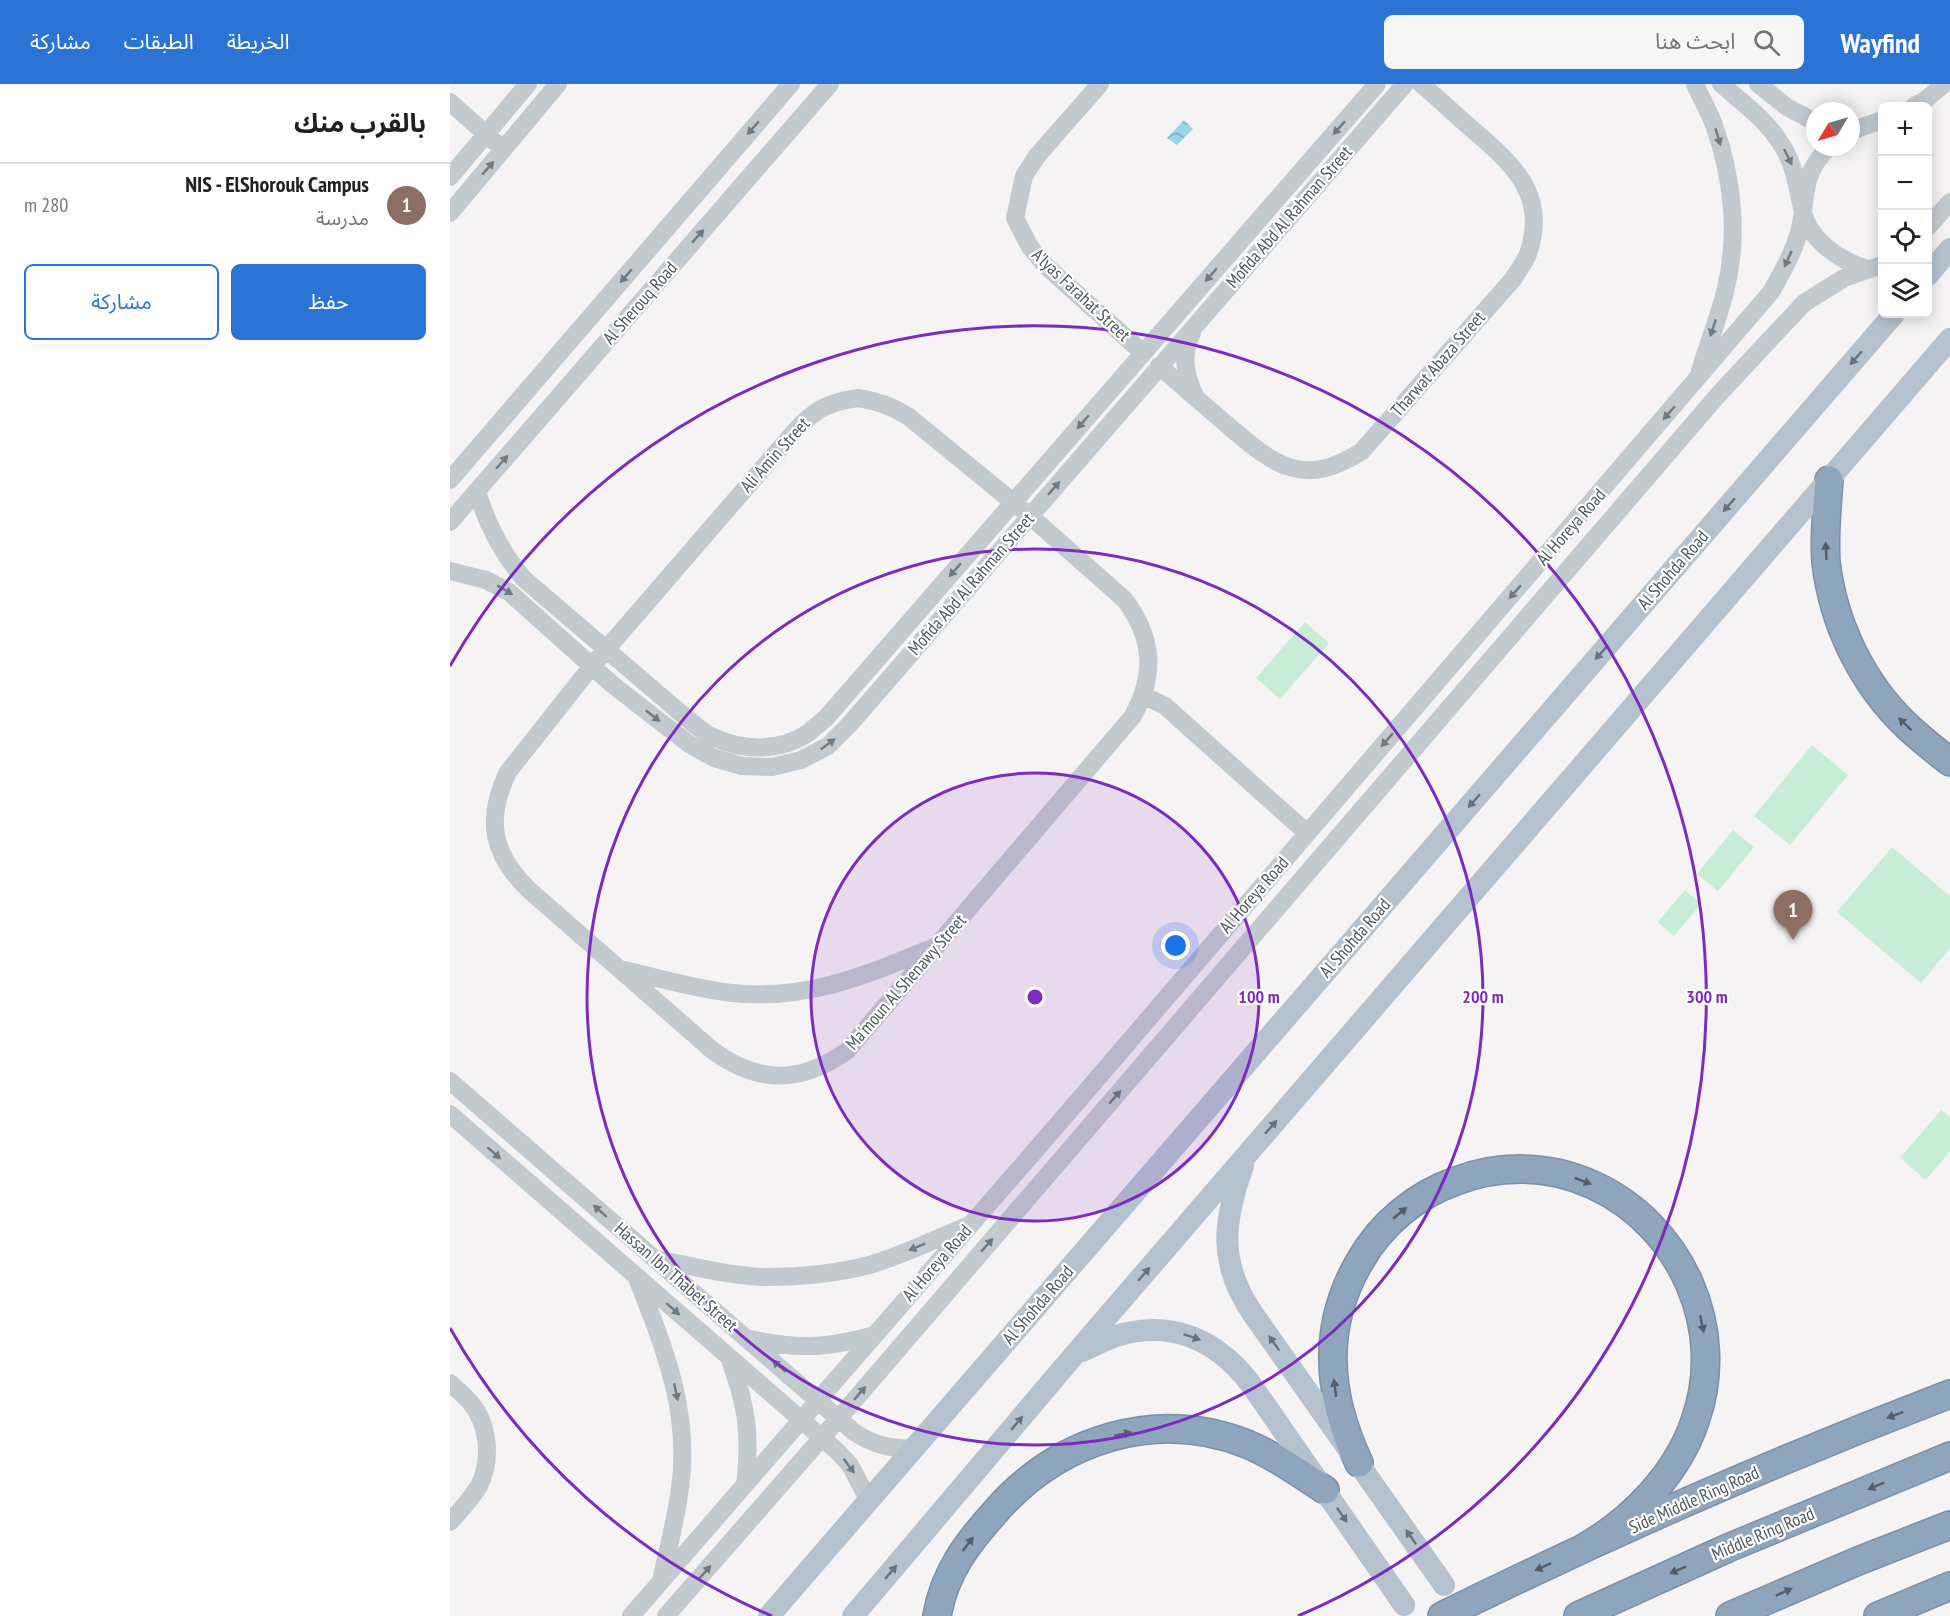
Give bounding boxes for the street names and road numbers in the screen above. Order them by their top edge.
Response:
street label: Mofida Abd Al Rahman Street [1221,141,1357,293]
street label: A'lyas Farahat Street [1027,243,1135,346]
street label: Al Sherouq Road [597,256,682,349]
street label: Tharwat Abaza Street [1385,306,1490,421]
street label: Ali Amin Street [735,412,814,497]
street label: Al Horeya Road [1531,483,1610,570]
street label: Mofida Abd Al Rahman Street [903,508,1039,660]
street label: Al Shohda Road [1632,525,1713,614]
street label: Al Horeya Road [1214,851,1293,938]
street label: Al Shohda Road [1314,893,1395,982]
street label: Ma'moun Al Shenawy Street [840,909,971,1054]
street label: Hassan Ibn Thabet Street [610,1217,743,1336]
street label: Al Horeya Road [897,1219,976,1306]
street label: Al Shohda Road [997,1260,1078,1349]
street label: Side Middle Ring Road [1626,1462,1762,1538]
street label: Middle Ring Road [1709,1503,1817,1565]

